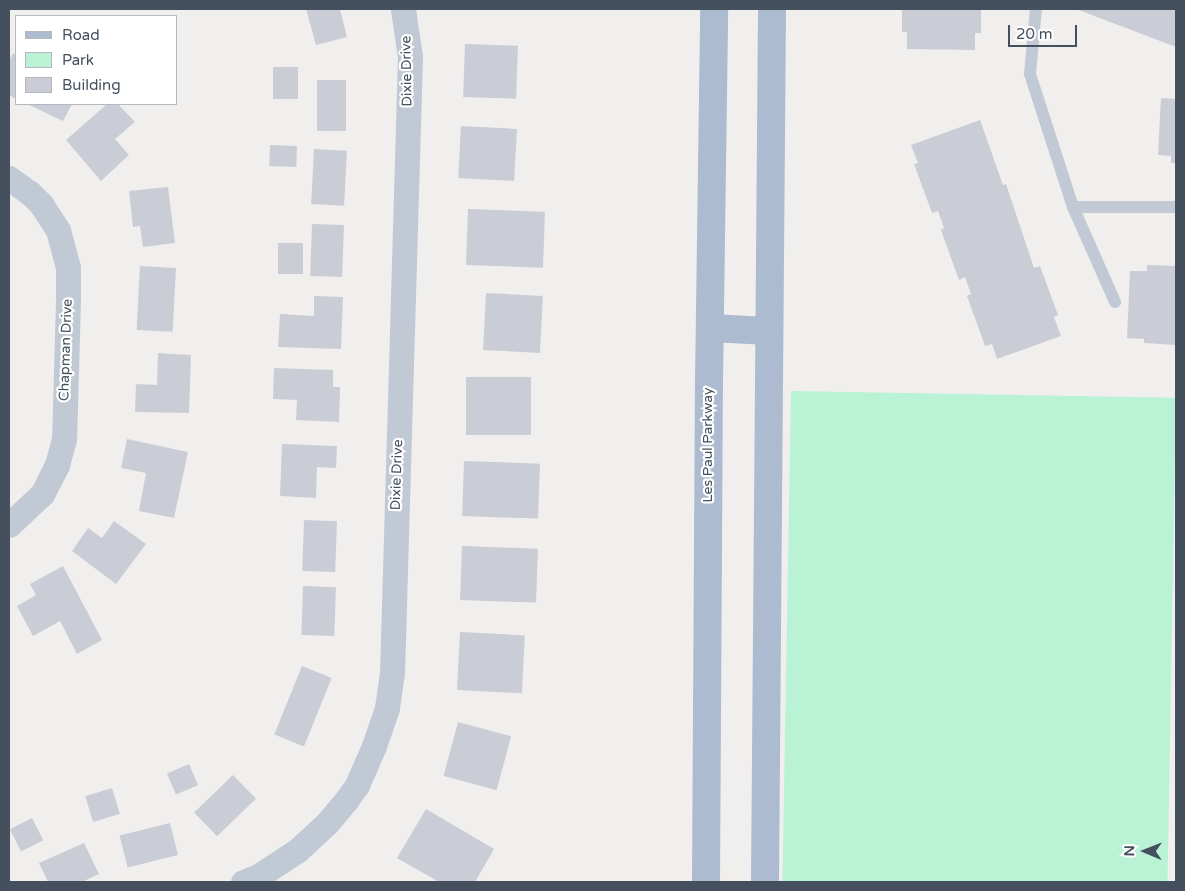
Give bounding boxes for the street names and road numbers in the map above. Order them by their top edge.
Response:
street label: Dixie Drive [398,35,416,107]
street label: Chapman Drive [56,299,76,401]
street label: Les Paul Parkway [700,387,716,503]
street label: Dixie Drive [387,439,407,511]

